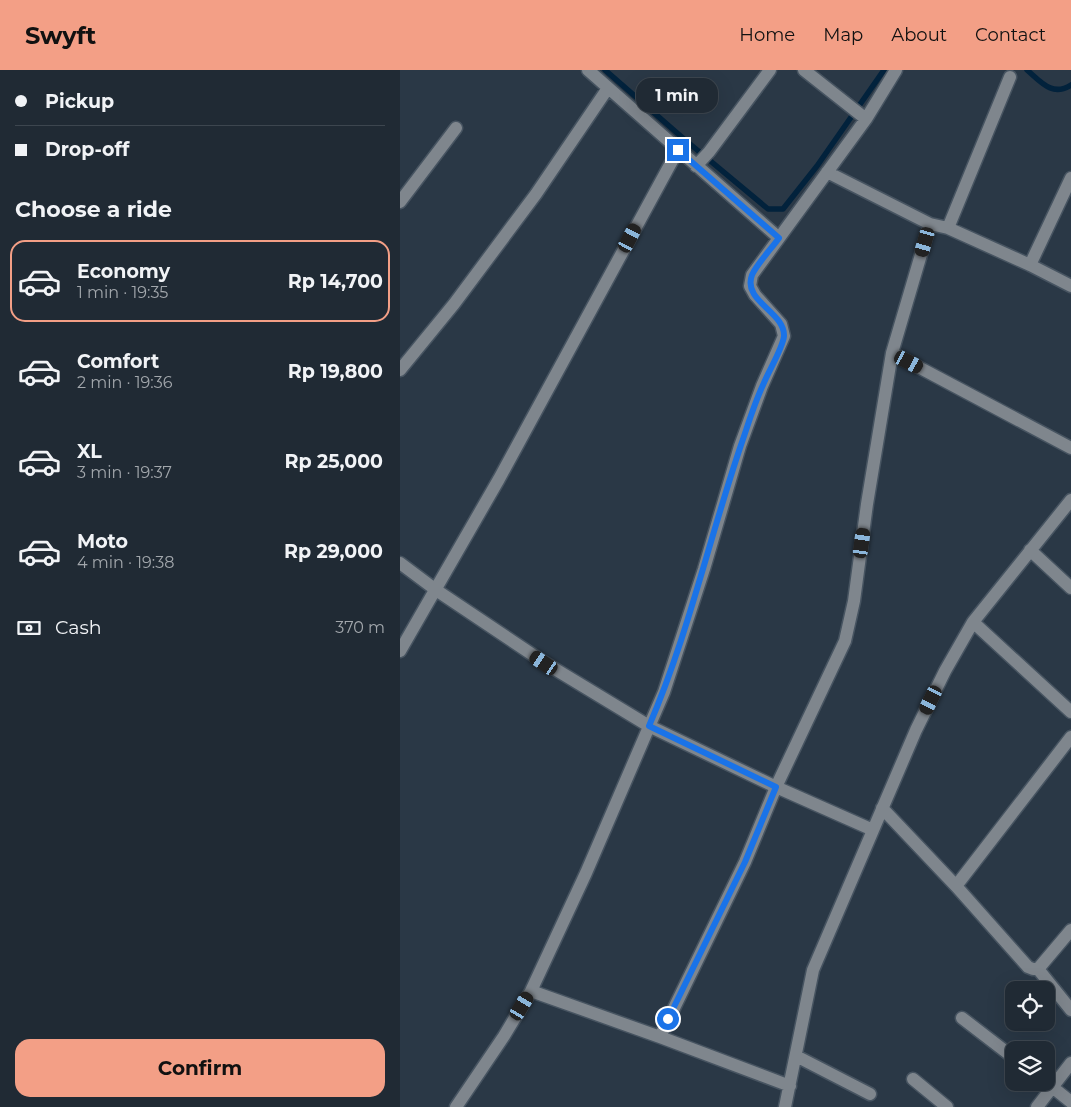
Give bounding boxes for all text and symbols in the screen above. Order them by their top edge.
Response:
text: Swyft [25,21,96,50]
text: Home [739,24,795,46]
text: Map [823,24,863,46]
text: About [891,24,947,46]
text: Contact [975,24,1046,46]
callout: 1 min [637,78,719,112]
text: 1 min [655,86,699,105]
text: Pickup [45,90,114,113]
text: Drop-off [45,138,129,161]
route end [667,139,689,161]
text: Choose a ride [15,196,172,223]
car [616,221,643,255]
car [913,226,936,258]
icon: car [17,259,62,304]
text: Economy [77,260,170,283]
text: Rp 14,700 [288,270,383,293]
text: 1 min · 19:35 [77,283,168,302]
car [892,348,925,376]
icon: car [17,349,62,394]
text: Comfort [77,350,159,373]
text: Rp 19,800 [288,360,383,383]
text: 2 min · 19:36 [77,373,172,392]
icon: car [17,439,62,484]
text: XL [77,440,102,463]
text: Rp 25,000 [285,450,383,473]
text: 3 min · 19:37 [77,463,172,482]
car [852,527,871,559]
icon: car [17,529,62,574]
text: Moto [77,530,128,553]
text: Rp 29,000 [284,540,383,563]
text: 4 min · 19:38 [77,553,174,572]
icon: cash [15,614,43,642]
text: Cash [55,616,102,639]
text: 370 m [335,618,385,637]
car [527,648,560,678]
car [917,683,944,717]
map controls [1005,981,1055,1091]
button: locate [1005,981,1055,1031]
car [507,989,536,1023]
route start [657,1008,679,1030]
button: Confirm [15,1039,385,1097]
button: layers [1005,1041,1055,1091]

